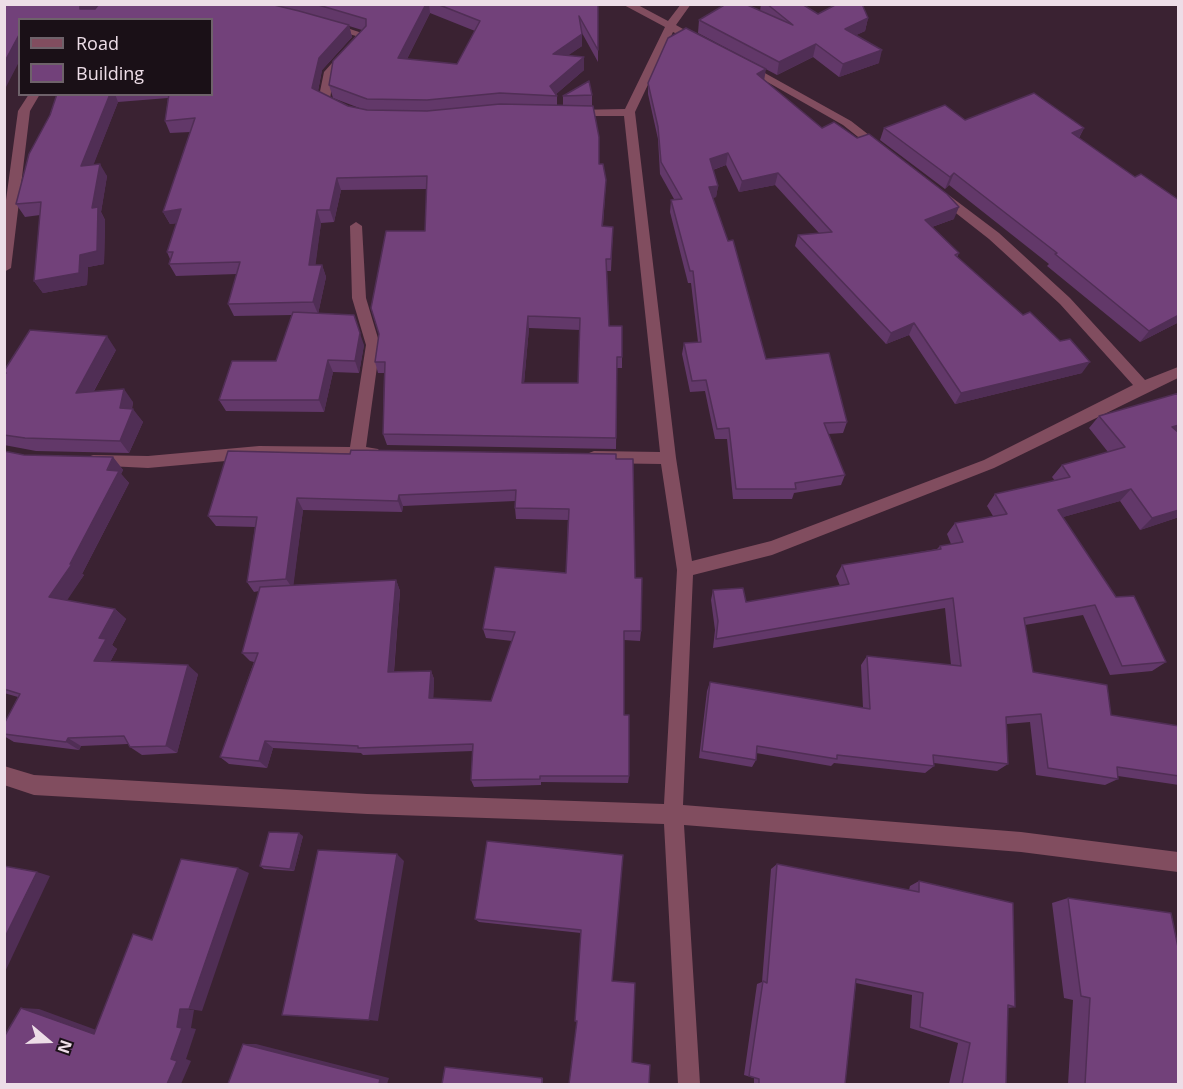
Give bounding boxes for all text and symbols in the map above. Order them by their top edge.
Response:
legend [18,18,213,96]
text: Road [76,31,119,55]
text: Building [76,61,144,85]
north arrow [18,1011,78,1071]
text: N [53,1037,78,1057]

